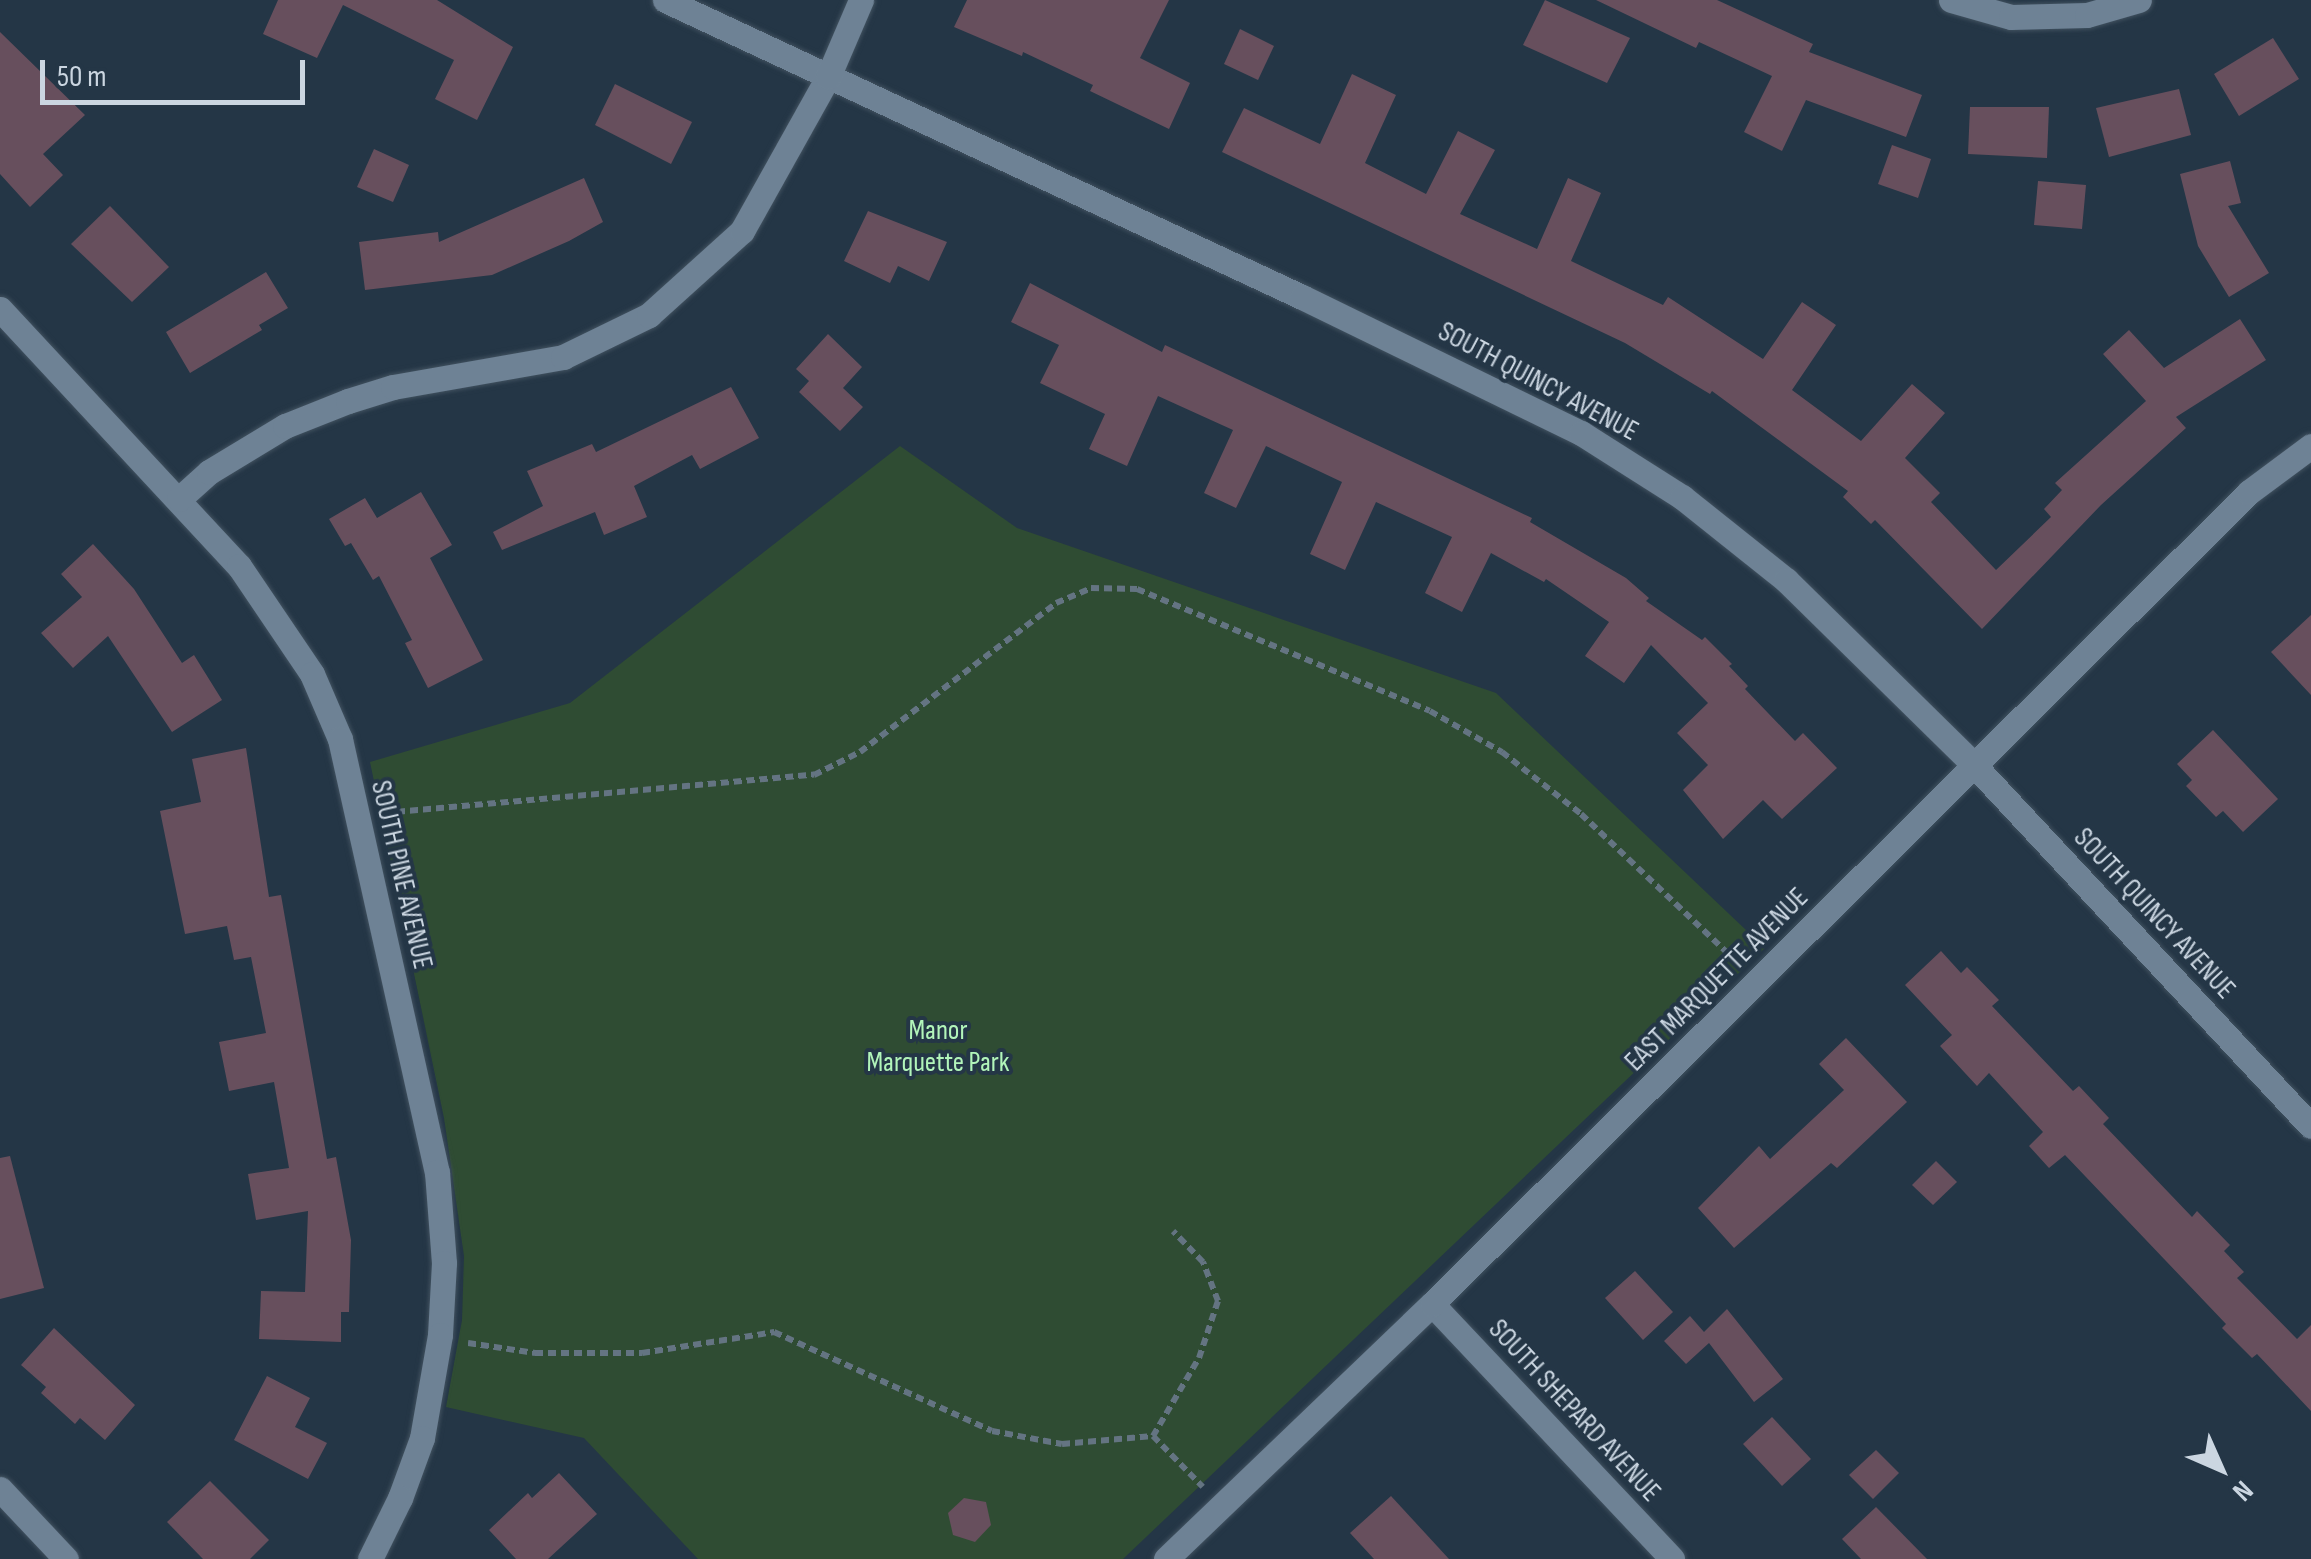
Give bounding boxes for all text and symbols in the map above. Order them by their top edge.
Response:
scale bar [45,40,310,102]
text: 50 m [57,59,106,95]
street label: SOUTH QUINCY AVENUE [1432,315,1644,449]
street label: SOUTH PINE AVENUE [363,778,439,972]
street label: SOUTH QUINCY AVENUE [2066,821,2242,1007]
street label: EAST MARQUETTE AVENUE [1618,881,1816,1079]
park label: Manor Marquette Park [866,1014,1010,1080]
street label: SOUTH SHEPARD AVENUE [1481,1313,1667,1509]
north arrow [2171,1419,2271,1519]
text: N [2226,1474,2260,1508]

